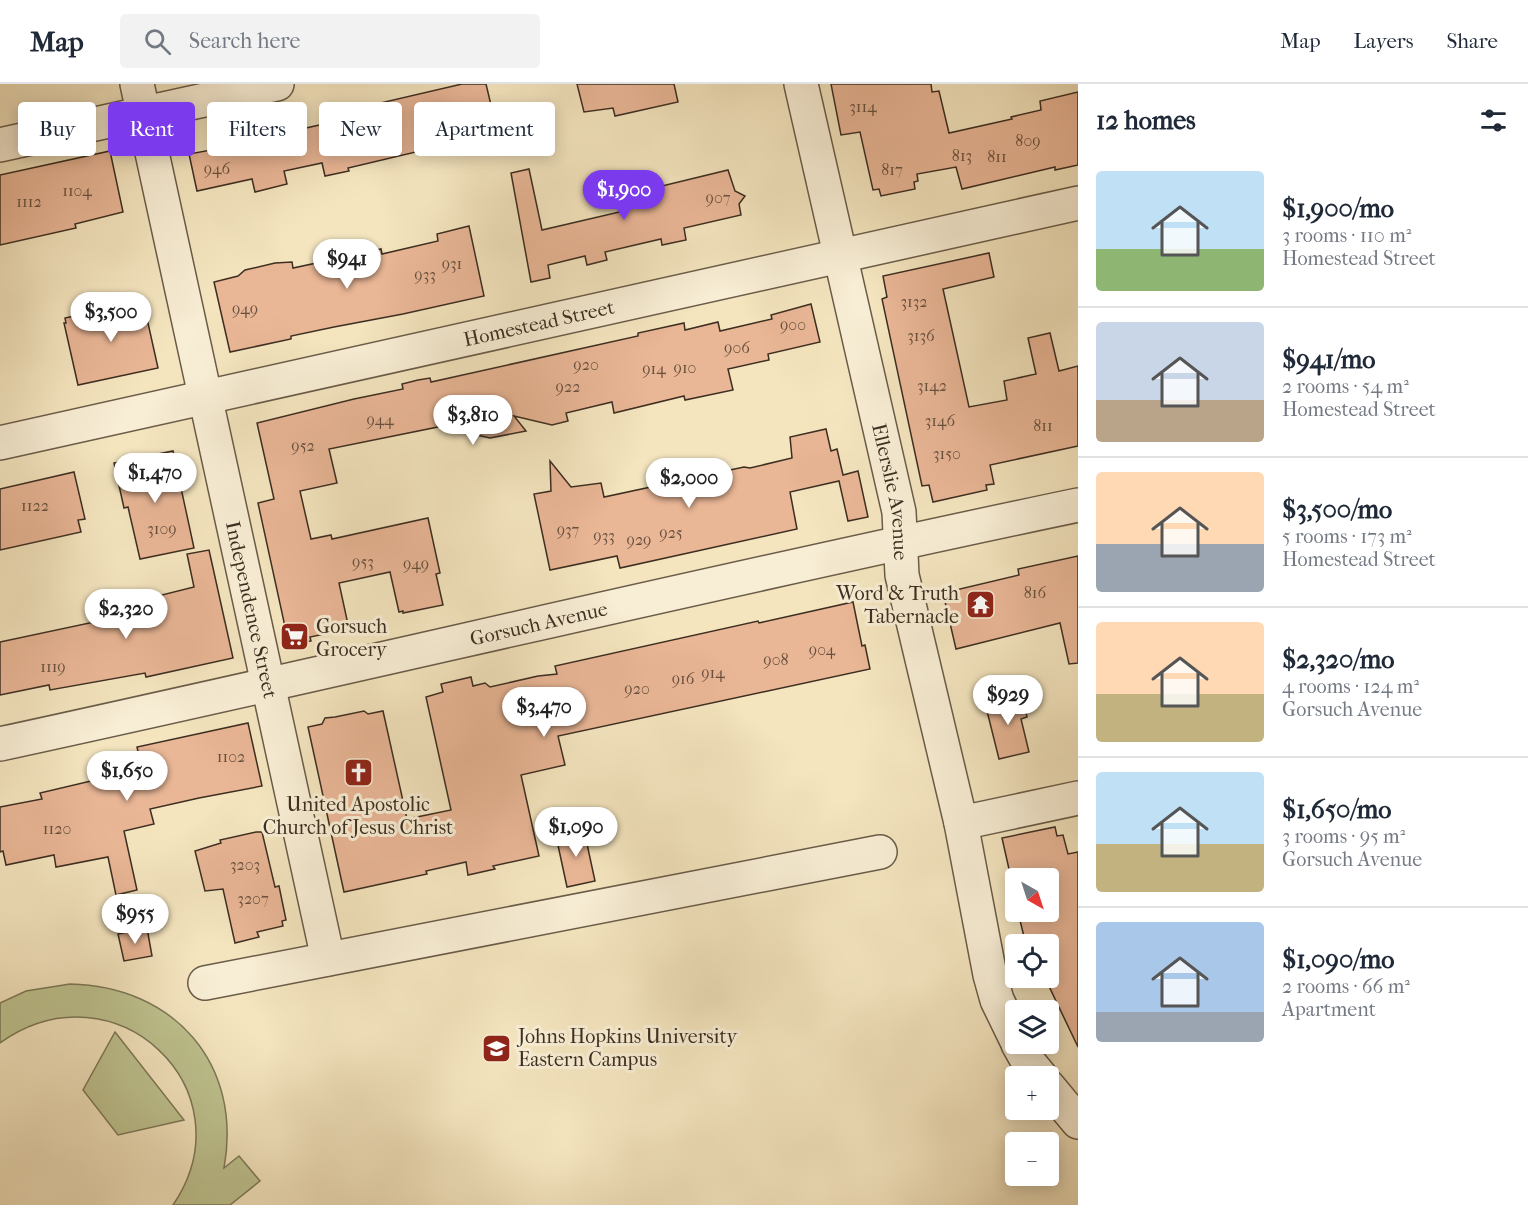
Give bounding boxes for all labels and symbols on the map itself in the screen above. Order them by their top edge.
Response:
house number: 3114 [849,97,877,116]
house number: 809 [1015,131,1041,150]
house number: 813 [952,146,972,165]
house number: 811 [987,147,1007,166]
house number: 946 [204,159,231,178]
house number: 817 [881,160,903,179]
pin: $1,900 [575,170,673,221]
house number: 1104 [62,181,92,200]
house number: 907 [706,188,731,207]
house number: 1112 [16,192,42,211]
pin: $941 [311,239,383,290]
house number: 931 [442,254,462,273]
house number: 933 [414,265,436,284]
pin: $3,500 [62,292,160,343]
house number: 3132 [900,292,928,311]
street label: Homestead Street [461,295,616,351]
house number: 949 [232,299,258,318]
house number: 900 [780,315,806,334]
house number: 3136 [907,326,935,345]
house number: 906 [724,338,750,357]
house number: 920 [573,355,599,374]
house number: 910 [674,358,696,377]
house number: 914 [642,359,666,378]
house number: 3142 [917,376,947,395]
house number: 922 [556,377,580,396]
pin: $3,810 [424,395,522,446]
house number: 944 [366,410,394,429]
house number: 3146 [925,411,956,430]
house number: 811 [1033,416,1053,435]
street label: Ellerslie Avenue [868,421,913,561]
house number: 952 [291,436,315,455]
house number: 3150 [933,444,961,463]
pin: $1,470 [106,453,204,504]
pin: $2,000 [640,458,738,509]
house number: 1122 [21,496,49,515]
house number: 3109 [147,519,177,538]
street label: Independence Street [221,519,282,700]
house number: 937 [557,520,580,539]
house number: 925 [659,523,683,542]
house number: 933 [593,526,615,545]
house number: 929 [626,530,652,549]
house number: 953 [352,552,374,571]
house number: 949 [403,554,429,573]
place label: Word & Truth Tabernacle [835,582,960,628]
house number: 816 [1024,583,1047,602]
pin: $2,320 [77,589,175,640]
temple icon: Word & Truth Tabernacle [964,589,996,621]
street label: Gorsuch Avenue [468,597,610,650]
place label: Gorsuch Grocery [316,615,388,661]
supermarket icon: Gorsuch Grocery [279,621,311,653]
house number: 904 [809,640,836,659]
house number: 908 [763,650,789,669]
house number: 1119 [40,657,66,676]
house number: 914 [701,663,725,682]
house number: 916 [672,669,695,688]
pin: $929 [972,675,1044,726]
house number: 920 [624,679,650,698]
pin: $3,470 [495,687,593,738]
house number: 1102 [217,747,245,766]
pin: $1,650 [78,751,176,802]
church icon: United Apostolic Church of Jesus Christ [342,757,374,789]
place label: United Apostolic Church of Jesus Christ [263,793,453,839]
pin: $1,090 [527,807,625,858]
house number: 1120 [43,819,71,838]
house number: 3203 [230,855,260,874]
north arrow [1005,868,1059,922]
house number: 3207 [237,889,269,908]
pin: $955 [99,894,171,945]
place label: Johns Hopkins University Eastern Campus [516,1025,739,1071]
school or university icon: Johns Hopkins University Eastern Campus [481,1032,513,1064]

